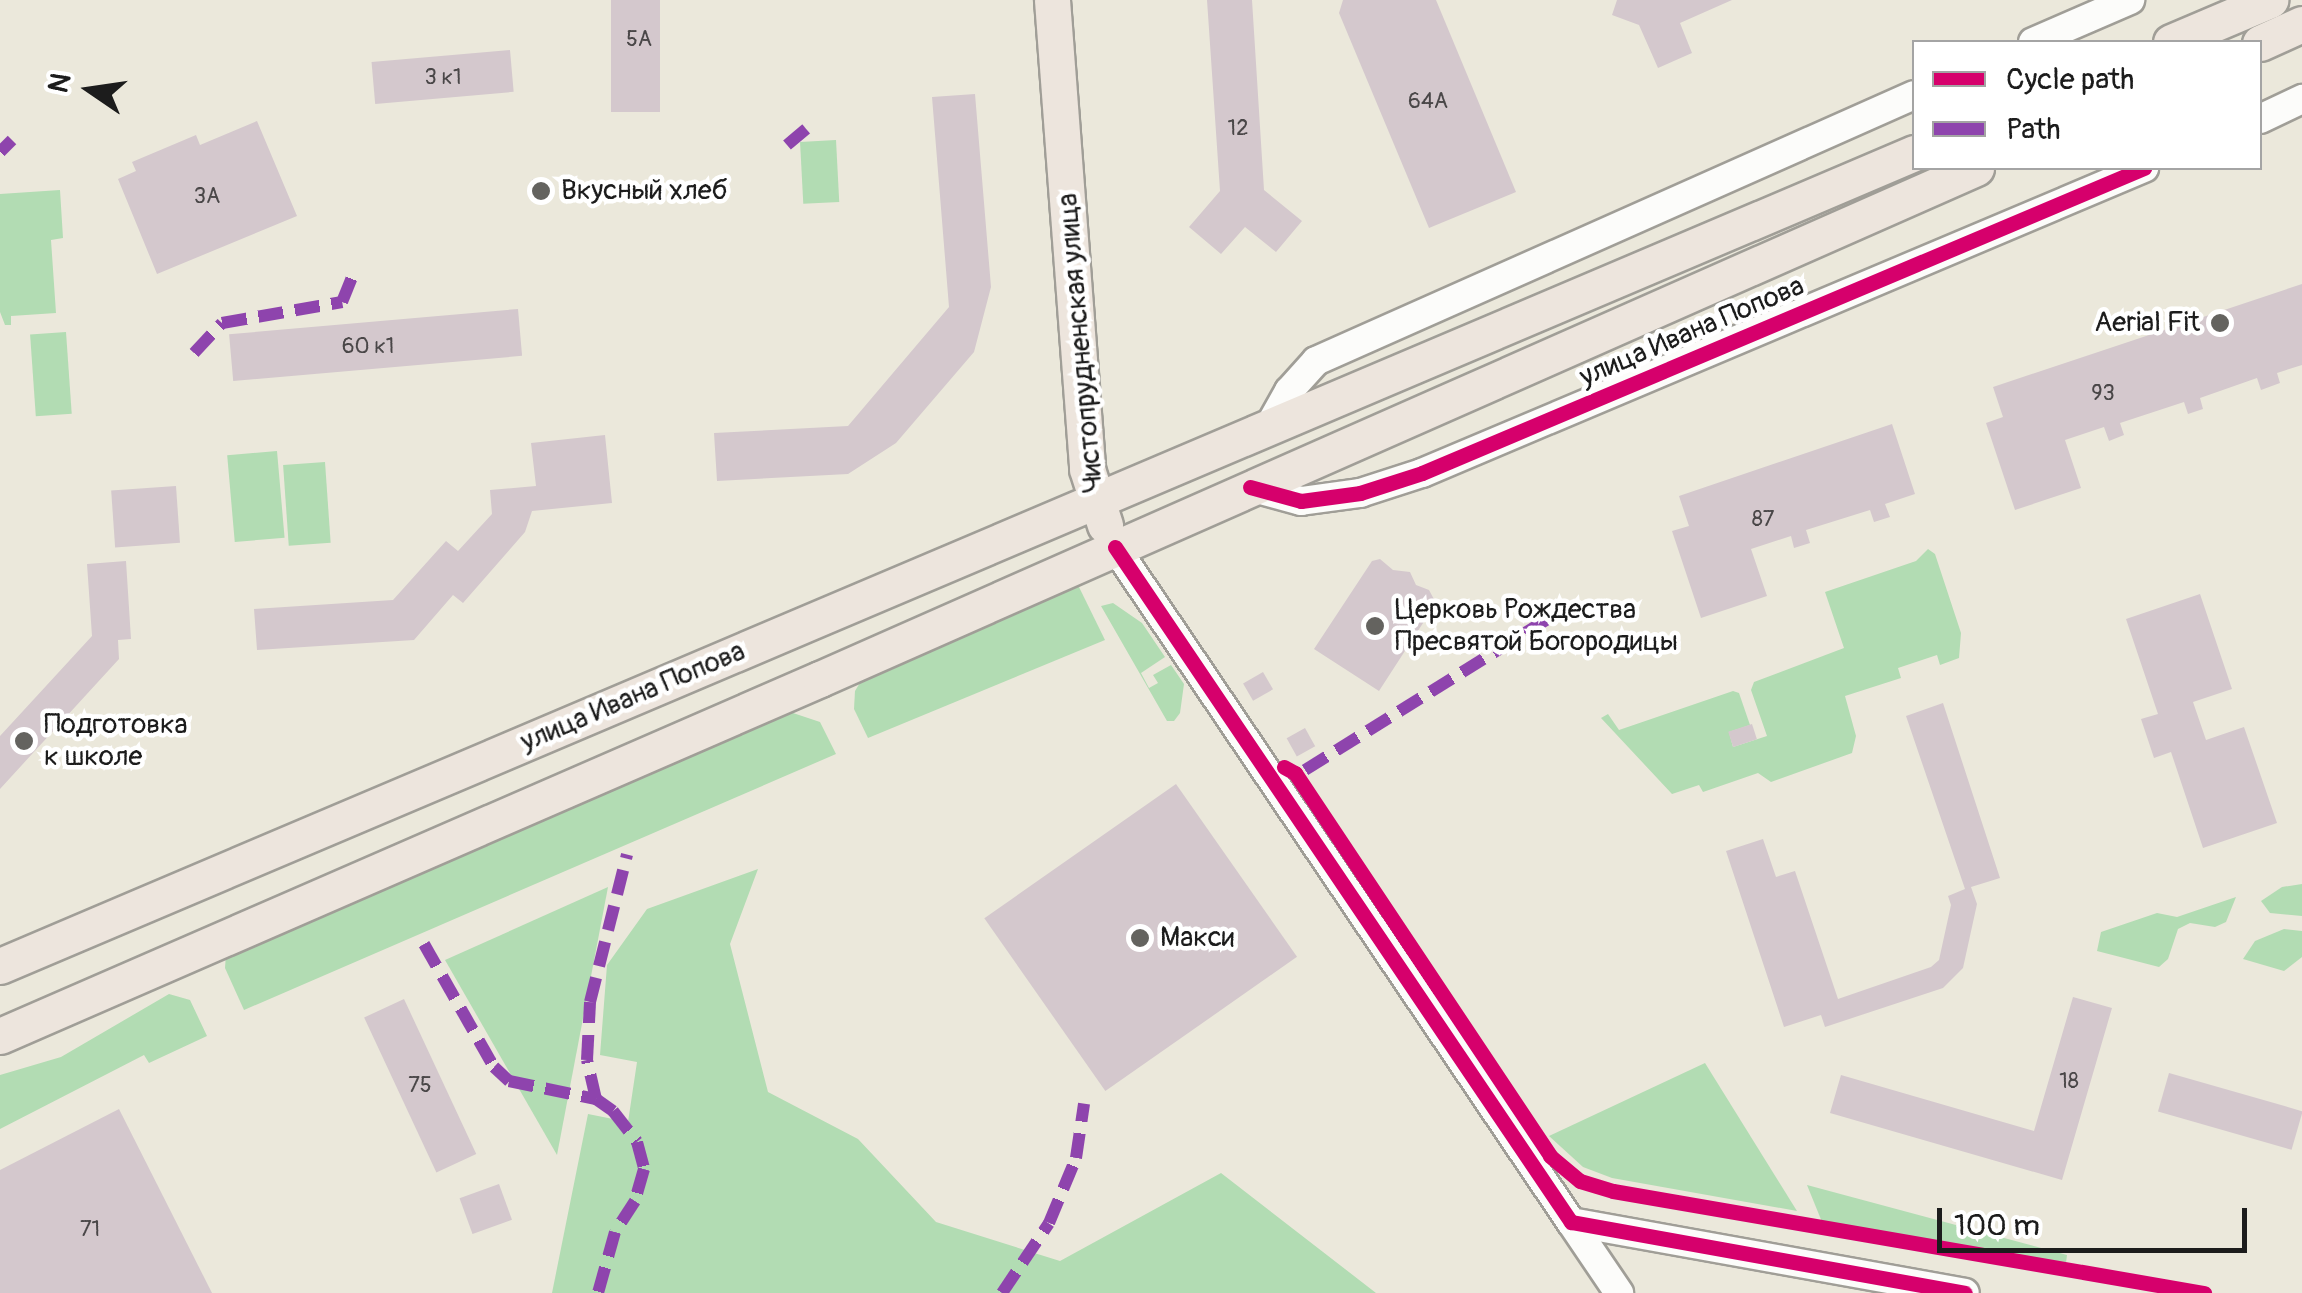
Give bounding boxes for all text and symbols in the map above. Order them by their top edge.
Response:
house number: 5А [626,27,652,53]
north arrow [40,40,140,140]
legend [1912,40,2262,170]
text: Cycle path [2006,61,2134,98]
house number: 3 к1 [424,65,462,91]
text: N [41,70,79,96]
house number: 64А [1408,89,1448,115]
text: Path [2006,111,2061,148]
house number: 12 [1228,116,1248,142]
place label: Вкусный хлеб [561,174,728,208]
marker: Вкусный хлеб [530,180,552,202]
house number: 3А [194,184,220,210]
street label: Чистопрудненская улица [1051,192,1111,494]
street label: улица Ивана Попова [1575,270,1809,394]
place label: Aerial Fit [2094,306,2200,340]
marker: Aerial Fit [2209,312,2231,334]
house number: 60 к1 [342,334,394,360]
house number: 93 [2091,381,2115,407]
house number: 87 [1752,507,1774,533]
place label: Церковь Рождества Пресвятой Богородицы [1395,593,1678,659]
marker: Церковь Рождества Пресвятой Богородицы [1364,615,1386,637]
street label: улица Ивана Попова [516,635,750,759]
place label: Подготовка к школе [44,708,188,774]
marker: Подготовка к школе [13,730,35,752]
place label: Макси [1160,921,1234,955]
marker: Макси [1129,927,1151,949]
house number: 18 [2059,1069,2079,1095]
house number: 75 [408,1073,432,1099]
scale bar [1942,1188,2252,1250]
text: 100 m [1954,1207,2040,1244]
house number: 71 [80,1217,100,1243]

